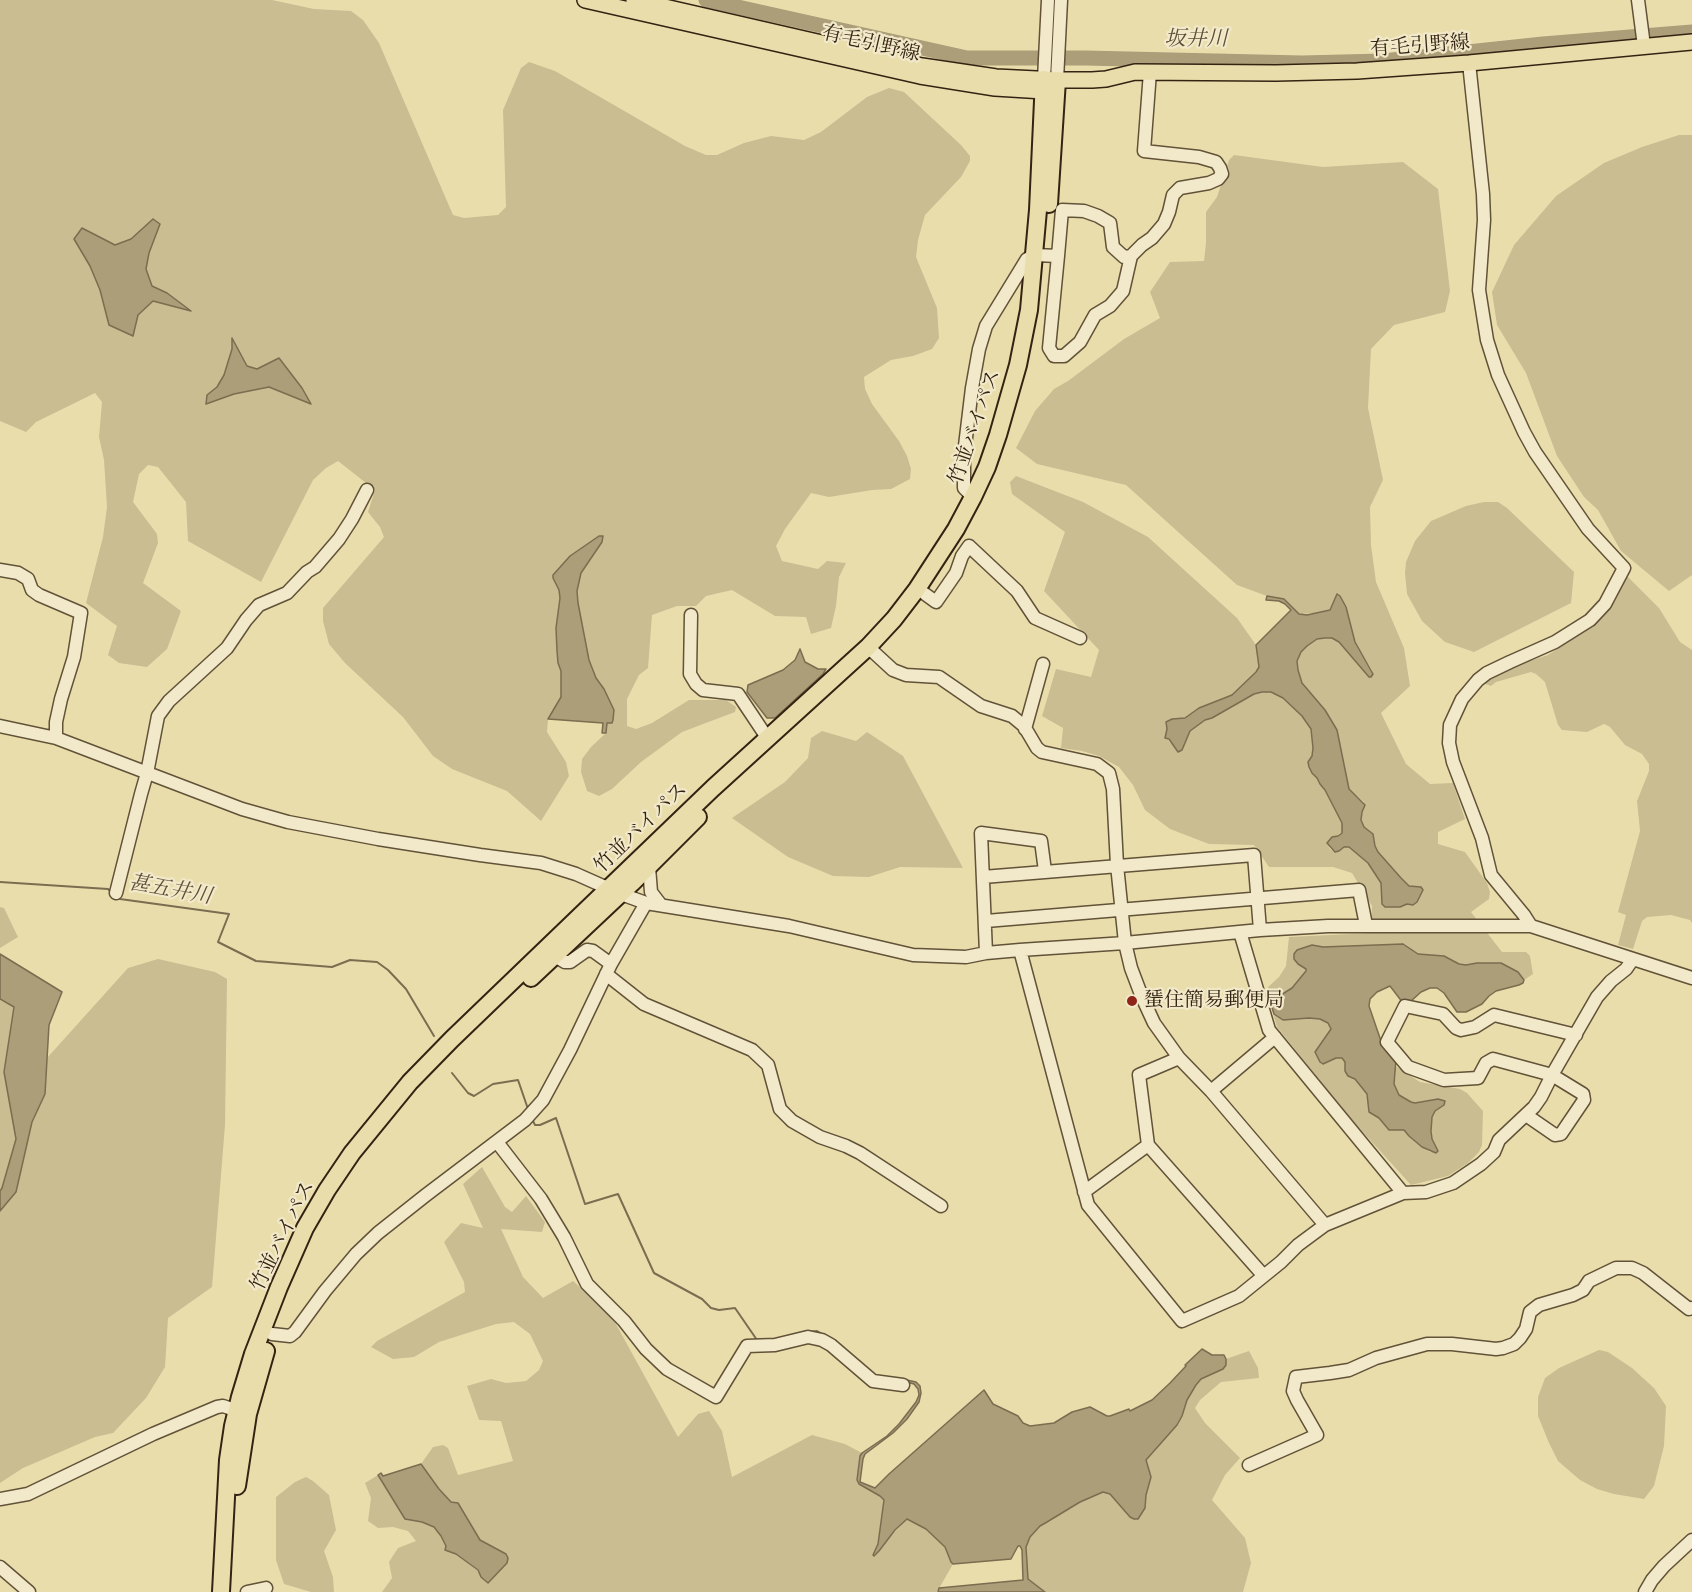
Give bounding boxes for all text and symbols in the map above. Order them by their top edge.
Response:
street label: 有毛引野線 [820,21,922,67]
water label: 坂井川 [1165,26,1227,52]
street label: 有毛引野線 [1369,31,1471,61]
street label: 竹並バイパス [944,366,1006,488]
street label: 竹並バイパス [590,778,692,878]
water label: 甚五井川 [126,870,214,910]
place label: 蜑住簡易郵便局 [1144,989,1284,1013]
marker: 蜑住簡易郵便局 [1125,994,1139,1008]
street label: 竹並バイパス [246,1177,320,1295]

